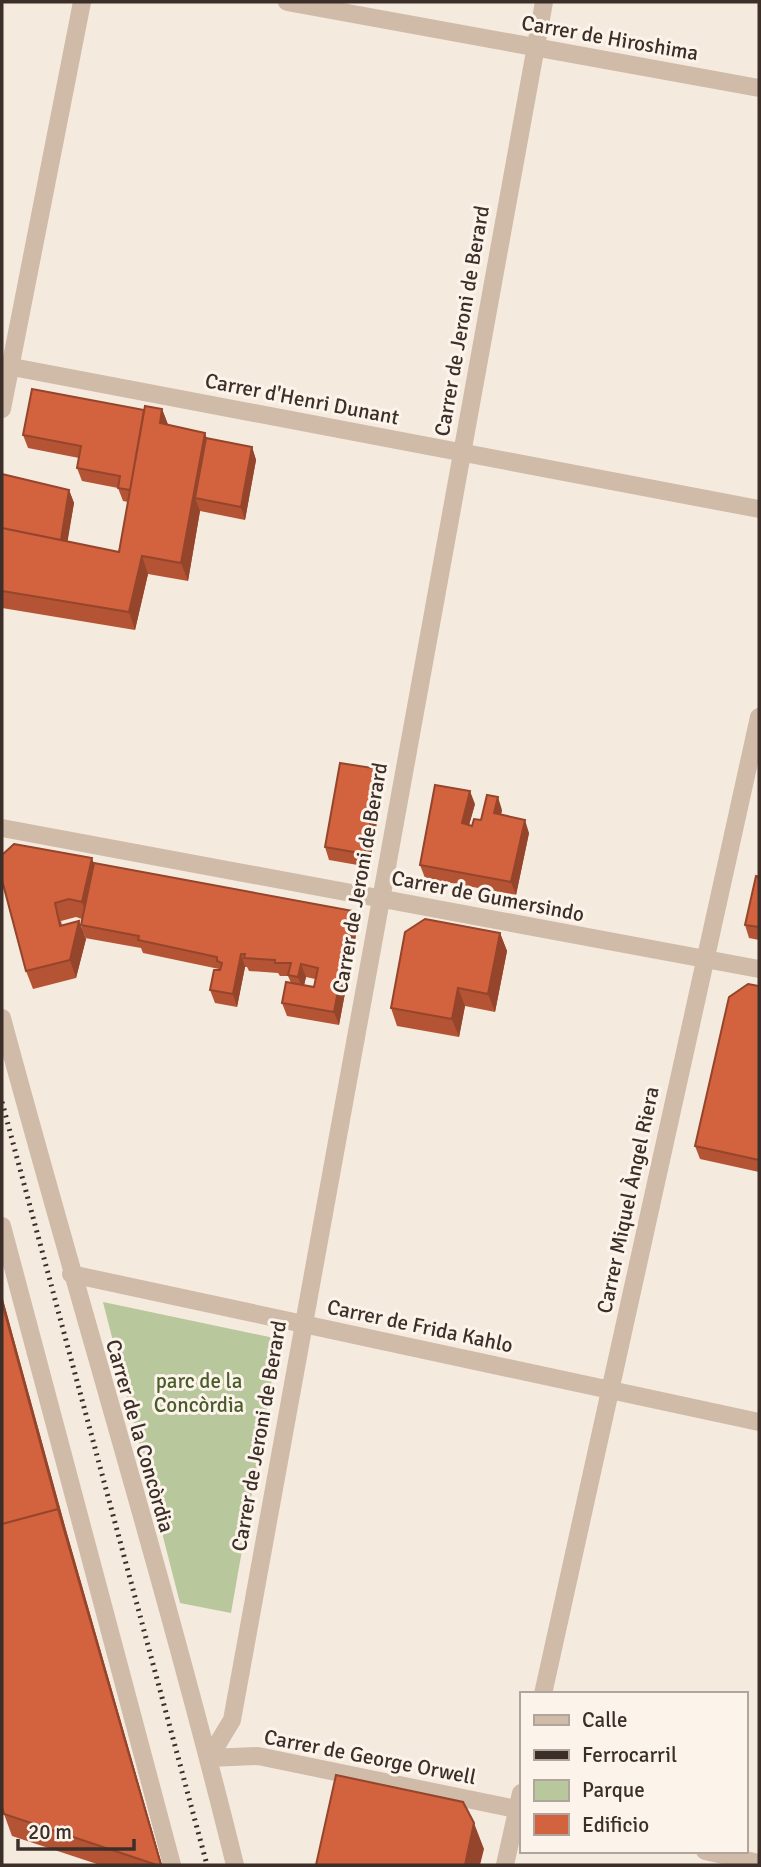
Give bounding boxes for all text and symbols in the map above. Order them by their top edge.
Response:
street label: Carrer de Hiroshima [520,10,700,66]
street label: Carrer de Jeroni de Berard [429,204,495,438]
street label: Carrer d'Henri Dunant [203,367,401,431]
street label: Carrer de Jeroni de Berard [327,761,393,995]
street label: Carrer de Gumersindo [389,865,587,927]
street label: Carrer Miquel Àngel Riera [591,1084,665,1316]
street label: Carrer de Frida Kahlo [325,1294,515,1358]
street label: Carrer de Jeroni de Berard [226,1319,292,1553]
street label: Carrer de la Concòrdia [100,1337,180,1535]
park label: parc de la Concòrdia [154,1368,244,1418]
legend [520,1692,747,1853]
text: Calle [582,1707,628,1733]
street label: Carrer de George Orwell [262,1724,478,1790]
text: Ferrocarril [582,1742,677,1768]
text: Parque [582,1777,645,1803]
scale bar [18,1808,133,1852]
text: Edificio [582,1812,649,1838]
text: 20 m [28,1819,72,1845]

